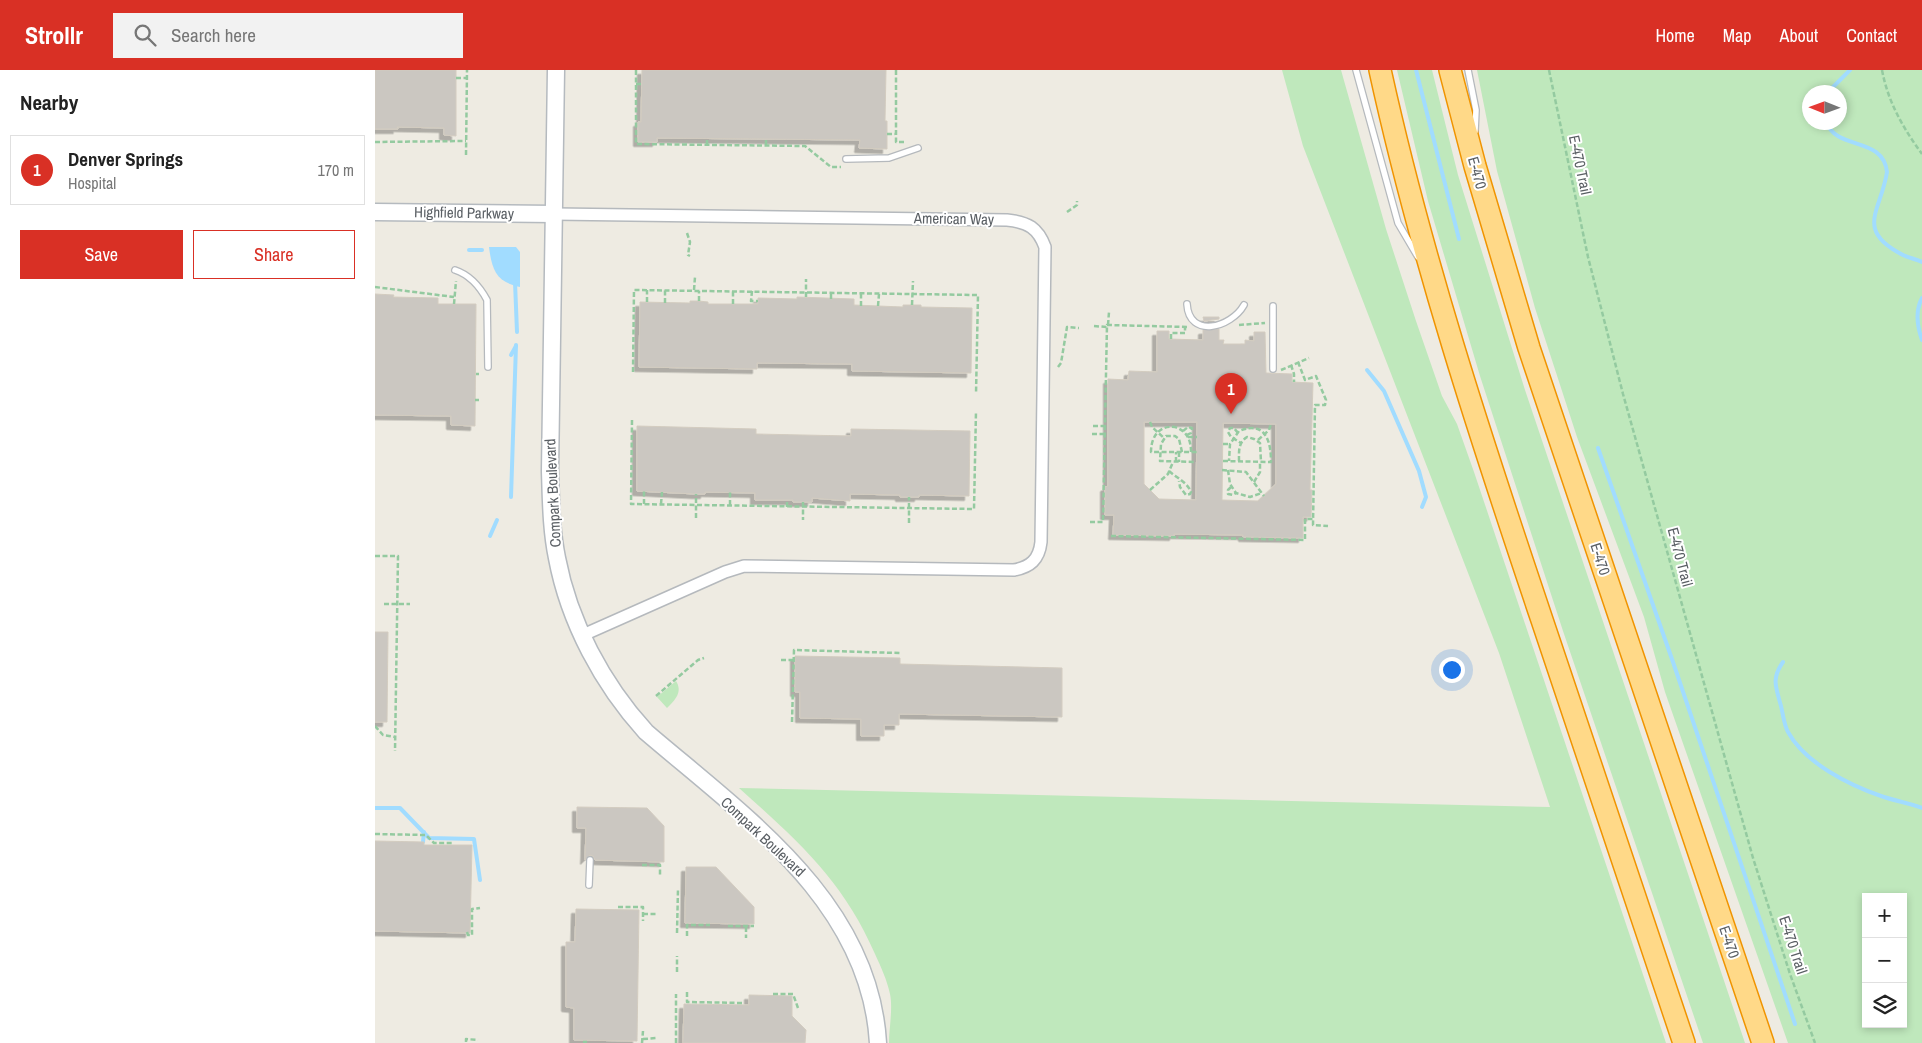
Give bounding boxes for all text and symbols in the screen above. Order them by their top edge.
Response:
search box [113,13,463,58]
text: Strollr [25,19,83,51]
icon: search [131,21,159,49]
text: Search here [171,22,256,48]
text: Home [1655,23,1695,48]
text: Map [1723,23,1752,48]
text: About [1780,23,1818,48]
text: Contact [1846,23,1897,48]
north arrow [1802,85,1847,130]
text: Nearby [20,88,78,117]
street label: E-470 Trail [1564,133,1597,197]
text: Denver Springs [68,146,183,172]
street label: E-470 [1463,154,1492,192]
text: 1 [33,159,41,181]
text: 170 m [318,159,354,181]
text: Hospital [68,172,116,194]
street label: Highfield Parkway [414,201,515,224]
street label: American Way [913,207,995,230]
button: Save [20,230,183,279]
button: Share [193,230,355,279]
pin: 1 [1215,373,1247,414]
street label: Compark Boulevard [539,438,566,548]
street label: E-470 Trail [1663,525,1698,589]
street label: E-470 [1585,540,1616,578]
your location [1439,657,1465,683]
street label: Compark Boulevard [716,792,810,881]
map controls [1862,893,1907,1028]
button: + [1862,893,1907,938]
street label: E-470 Trail [1774,913,1813,977]
street label: E-470 [1714,923,1745,961]
button: − [1862,938,1907,983]
button: layers [1862,983,1907,1028]

